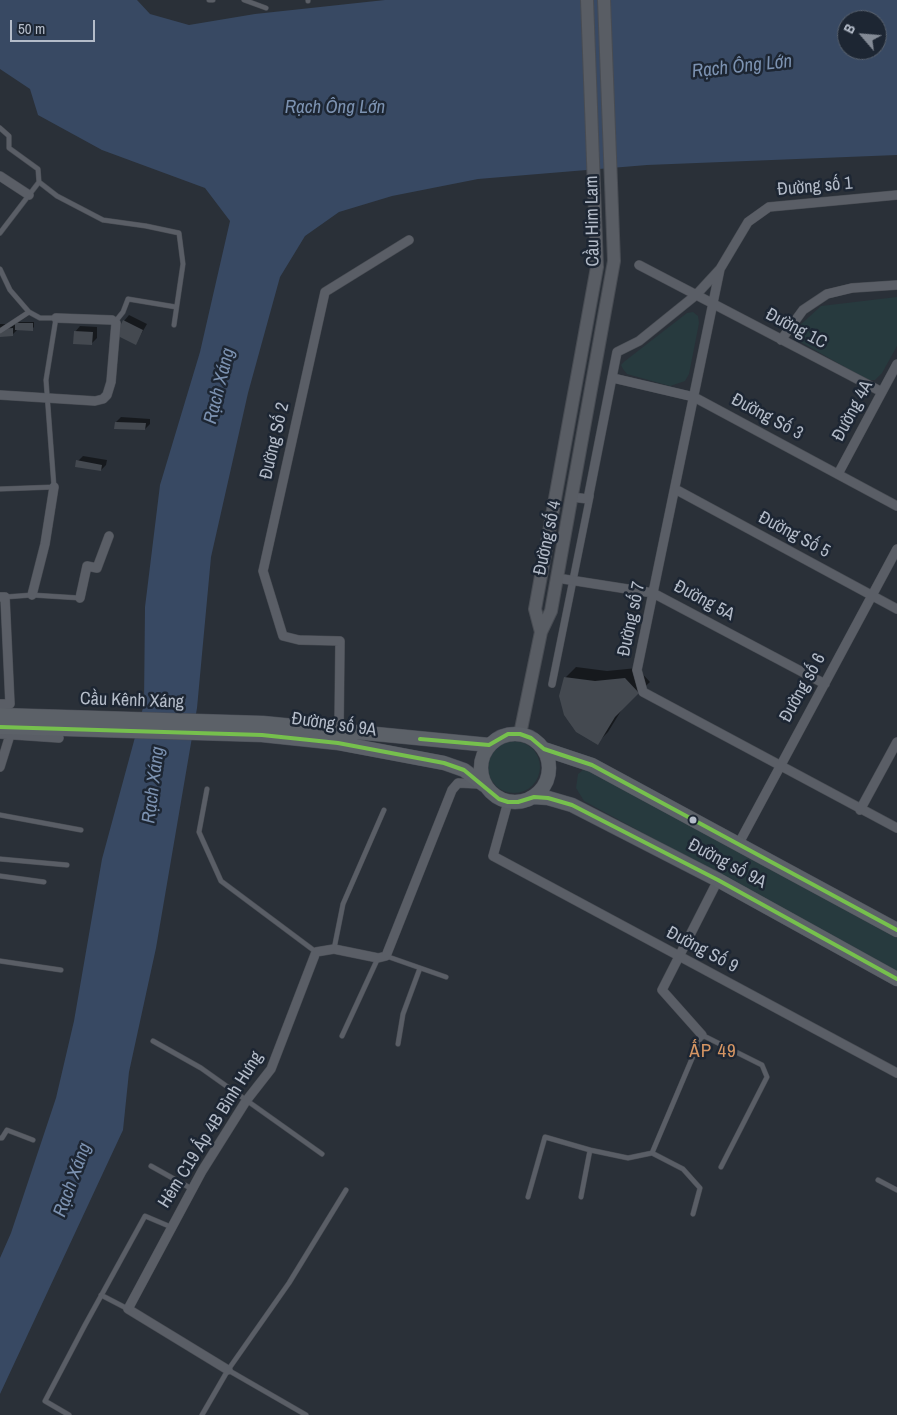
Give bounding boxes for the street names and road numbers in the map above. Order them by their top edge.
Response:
street label: Đường số 1 [776,173,854,201]
street label: Cầu Him Lam [581,175,605,267]
street label: Đường 1C [762,304,830,354]
street label: Đường 4A [828,377,878,445]
street label: Đường Số 3 [728,389,806,445]
street label: Đường Số 2 [256,401,294,481]
street label: Đường số 4 [530,499,566,577]
street label: Đường Số 5 [755,507,833,563]
street label: Đường 5A [670,576,738,626]
street label: Đường số 7 [614,580,650,658]
street label: Đường số 6 [775,650,831,726]
street label: Cầu Kênh Xáng [80,688,184,714]
street label: Đường số 9A [290,708,378,742]
street label: Đường số 9A [684,834,770,894]
street label: Đường Số 9 [663,922,741,978]
street label: Hẻm C19 Ấp 4B Bình Hưng [154,1048,268,1212]

